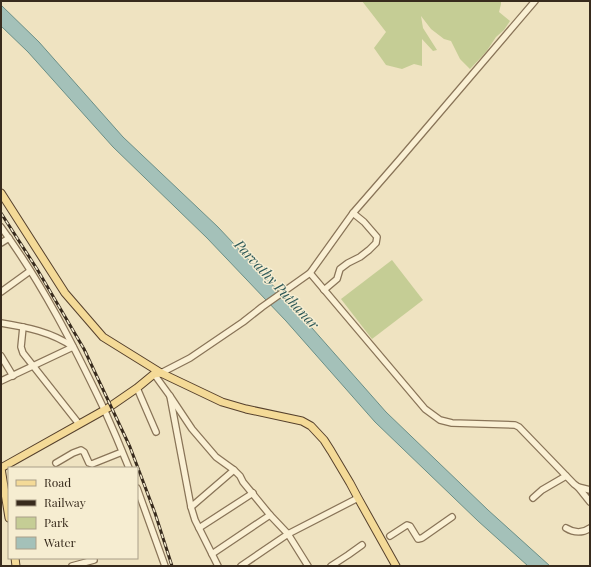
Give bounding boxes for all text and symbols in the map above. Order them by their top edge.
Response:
water label: Parvathy Puthanar [230,234,324,334]
legend [8,467,138,559]
text: Road [44,474,71,490]
text: Railway [44,494,86,510]
text: Park [44,514,69,530]
text: Water [43,534,77,550]

